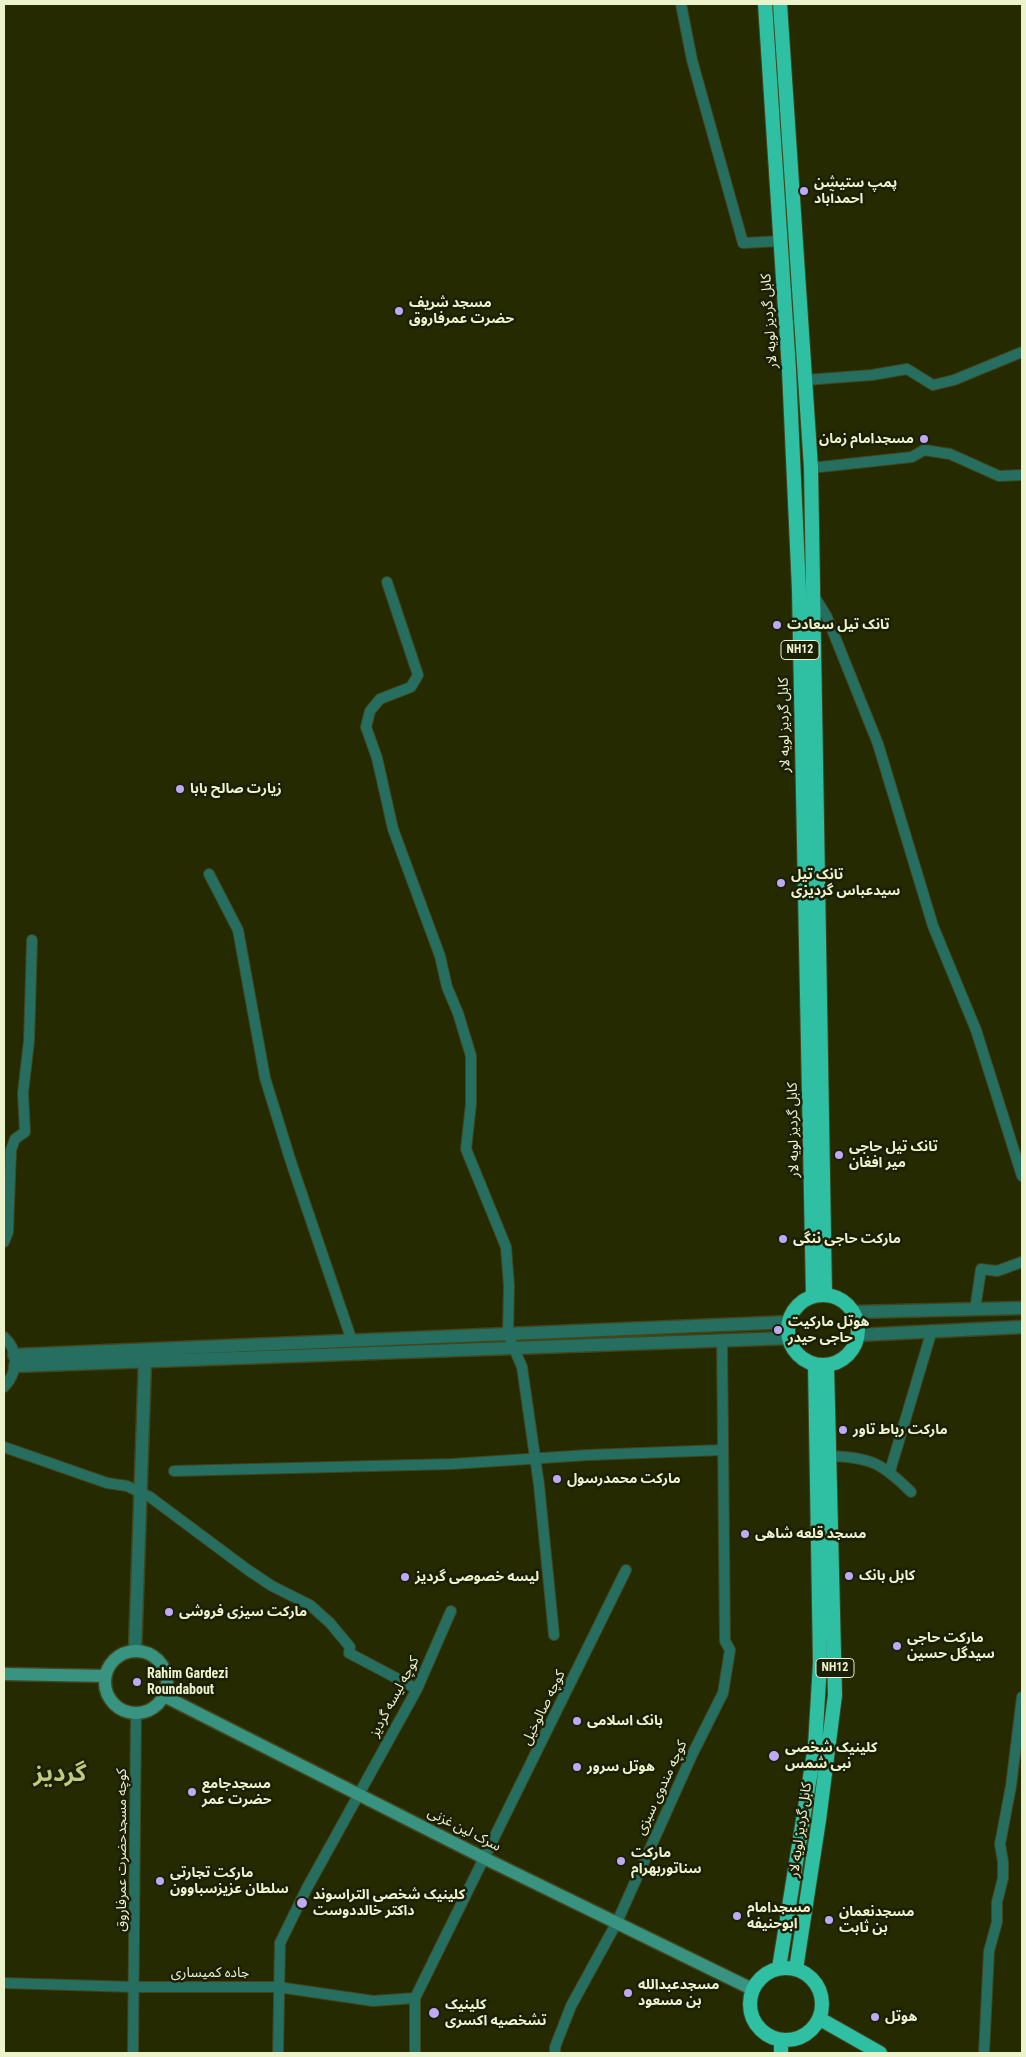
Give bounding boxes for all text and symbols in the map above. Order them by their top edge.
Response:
place label: پمپ ستیشن احمدآباد [814,175,897,208]
marker: پمپ ستیشن احمدآباد [798,185,810,197]
street label: کابل گردیز لویه لار [758,273,782,369]
place label: مسجد شریف حضرت عمرفاروق [409,295,514,328]
marker: مسجد شریف حضرت عمرفاروق [393,305,405,317]
place label: مسجدامام زمان [819,431,914,447]
marker: مسجدامام زمان [918,433,930,445]
place label: تانک تیل سعادت [787,617,890,633]
marker: تانک تیل سعادت [771,619,783,631]
road number: NH12 [781,640,819,660]
street label: کابل گردیز لویه لار [776,677,794,773]
place label: زیارت صالح بابا [190,781,282,797]
marker: زیارت صالح بابا [174,783,186,795]
place label: تانک تیل سیدعباس گردیزی [791,867,900,900]
marker: تانک تیل سیدعباس گردیزی [775,877,787,889]
street label: کابل گردیز لویه لار [785,1082,803,1178]
place label: تانک تیل حاجی میر افغان [849,1139,938,1172]
marker: تانک تیل حاجی میر افغان [833,1149,845,1161]
place label: مارکت حاجی ننگی [793,1231,901,1247]
marker: مارکت حاجی ننگی [777,1233,789,1245]
place label: هوتل مارکیت حاجی حیدر [788,1314,869,1346]
marker: هوتل مارکیت حاجی حیدر [772,1324,784,1336]
place label: مارکت رباط تاور [853,1422,948,1438]
marker: مارکت رباط تاور [837,1424,849,1436]
place label: مارکت محمدرسول [567,1471,681,1487]
marker: مارکت محمدرسول [551,1473,563,1485]
place label: مسجد قلعه شاهی [755,1526,866,1542]
marker: مسجد قلعه شاهی [739,1528,751,1540]
place label: کابل بانک [859,1568,915,1584]
place label: لیسه خصوصی گردیز [415,1569,539,1585]
marker: کابل بانک [843,1570,855,1582]
marker: لیسه خصوصی گردیز [399,1571,411,1583]
place label: مارکت سیزی فروشی [179,1604,307,1620]
marker: مارکت سیزی فروشی [163,1606,175,1618]
place label: مارکت حاجی سیدگل حسین [907,1630,995,1662]
marker: مارکت حاجی سیدگل حسین [891,1640,903,1652]
street label: کوچه لیسه گردیز [367,1654,423,1740]
road number: NH12 [816,1659,854,1678]
place label: Rahim Gardezi Roundabout [147,1666,228,1698]
street label: کوچه صالوخیل [519,1668,569,1748]
marker: Rahim Gardezi Roundabout [131,1676,143,1688]
place label: بانک اسلامی [587,1713,663,1729]
marker: بانک اسلامی [571,1715,583,1727]
street label: کوچه مندوی سبزی [633,1738,691,1838]
place label: کلینیک شخصی نبی شمس [785,1740,877,1772]
marker: کلینیک شخصی نبی شمس [767,1749,781,1763]
place label: هوتل سرور [587,1759,655,1775]
district label: گردیز [34,1761,86,1789]
marker: هوتل سرور [571,1761,583,1773]
street label: کوچه مسجدحضرت عمرفاروق [114,1768,130,1932]
place label: مسجدجامع حضرت عمر [202,1776,272,1808]
street label: کابل گردیز لویه لار [786,1782,816,1878]
marker: مسجدجامع حضرت عمر [186,1786,198,1798]
street label: سرک لین غزنی [425,1804,503,1856]
place label: مارکت سناتوربهرام [631,1845,702,1878]
marker: مارکت سناتوربهرام [615,1855,627,1867]
place label: مارکت تجارتی سلطان عزیزسباوون [170,1865,289,1898]
marker: مارکت تجارتی سلطان عزیزسباوون [154,1875,166,1887]
place label: کلینیک شخصی التراسوند داکتر خالددوست [313,1887,465,1920]
marker: کلینیک شخصی التراسوند داکتر خالددوست [295,1896,309,1910]
place label: مسجدامام ابوحنیفه [747,1900,811,1932]
place label: مسجدنعمان بن ثابت [839,1904,914,1936]
marker: مسجدامام ابوحنیفه [731,1910,743,1922]
marker: مسجدنعمان بن ثابت [823,1914,835,1926]
street label: جاده کمیساری [171,1965,249,1981]
place label: مسجدعبدالله بن مسعود [638,1977,719,2010]
marker: مسجدعبدالله بن مسعود [622,1987,634,1999]
place label: کلینیک تشخصیه اکسری [445,1997,546,2030]
marker: کلینیک تشخصیه اکسری [427,2006,441,2020]
place label: هوتل [885,2009,917,2025]
marker: هوتل [869,2011,881,2023]

